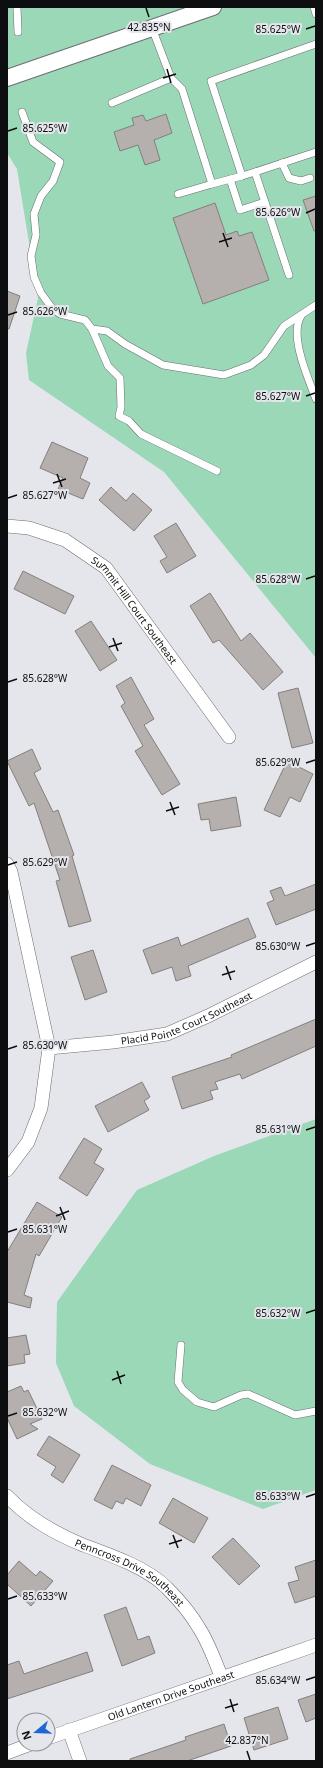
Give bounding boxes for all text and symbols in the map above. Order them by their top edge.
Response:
text: 42.835°N [127,20,171,34]
text: 85.625°W [256,22,301,36]
text: 85.625°W [23,121,68,135]
text: 85.626°W [256,205,301,219]
text: 85.626°W [23,304,68,318]
text: 85.627°W [256,389,301,403]
text: 85.627°W [23,488,68,502]
street label: Summit Hill Court Southeast [89,553,181,667]
text: 85.628°W [256,572,301,586]
text: 85.628°W [23,671,68,685]
text: 85.629°W [256,755,301,769]
text: 85.629°W [23,855,68,869]
text: 85.630°W [256,939,301,953]
street label: Placid Pointe Court Southeast [120,988,254,1048]
text: 85.630°W [23,1038,68,1052]
text: 85.631°W [256,1122,301,1136]
text: 85.631°W [23,1222,68,1236]
text: 85.632°W [256,1306,301,1320]
text: 85.632°W [23,1405,68,1419]
text: 85.633°W [256,1489,301,1503]
street label: Penncross Drive Southeast [73,1535,188,1609]
text: 85.633°W [23,1589,68,1603]
street label: Old Lantern Drive Southeast [106,1667,236,1724]
text: 85.634°W [256,1673,301,1687]
north arrow [16,1712,56,1752]
text: N [18,1729,35,1742]
text: 42.837°N [225,1733,269,1747]

